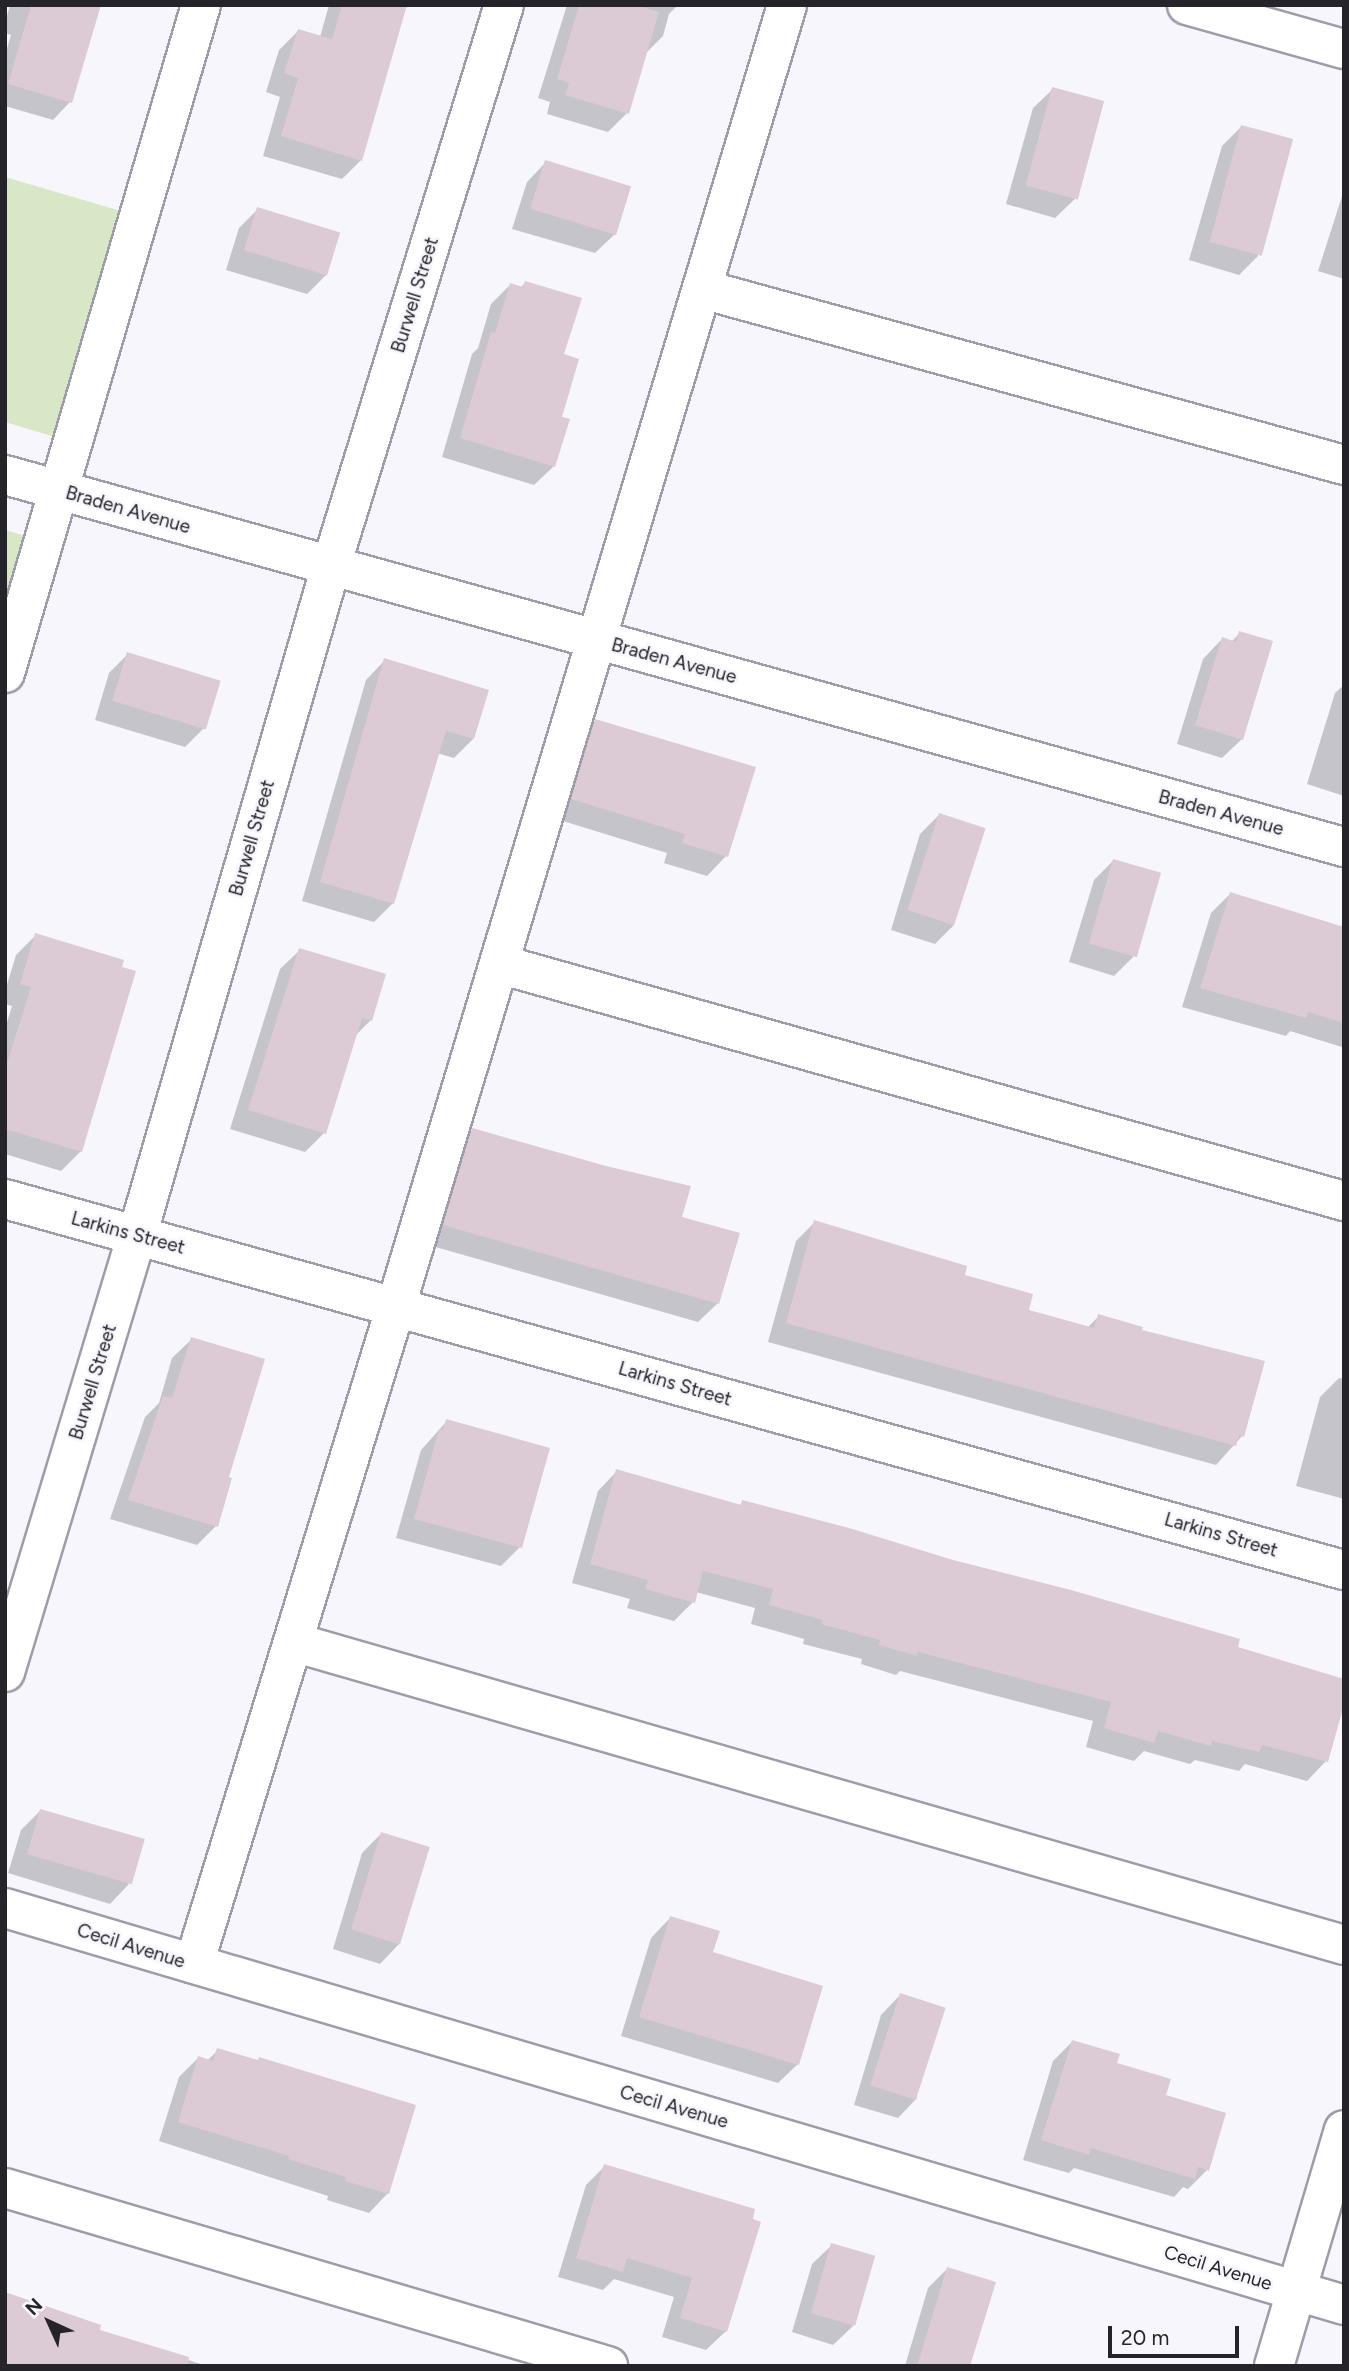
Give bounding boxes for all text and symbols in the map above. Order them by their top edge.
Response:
street label: Burwell Street [387,234,443,356]
street label: Braden Avenue [63,481,193,539]
street label: Braden Avenue [609,633,739,689]
street label: Burwell Street [225,777,279,899]
street label: Braden Avenue [1156,785,1286,841]
street label: Larkins Street [69,1207,187,1259]
street label: Burwell Street [65,1321,121,1443]
street label: Larkins Street [616,1357,734,1411]
street label: Larkins Street [1162,1508,1280,1562]
street label: Cecil Avenue [74,1919,188,1973]
street label: Cecil Avenue [617,2081,731,2133]
street label: Cecil Avenue [1161,2241,1275,2295]
north arrow [14,2287,84,2357]
text: N [20,2293,47,2320]
scale bar [1111,2312,1242,2356]
text: 20 m [1121,2325,1169,2350]

